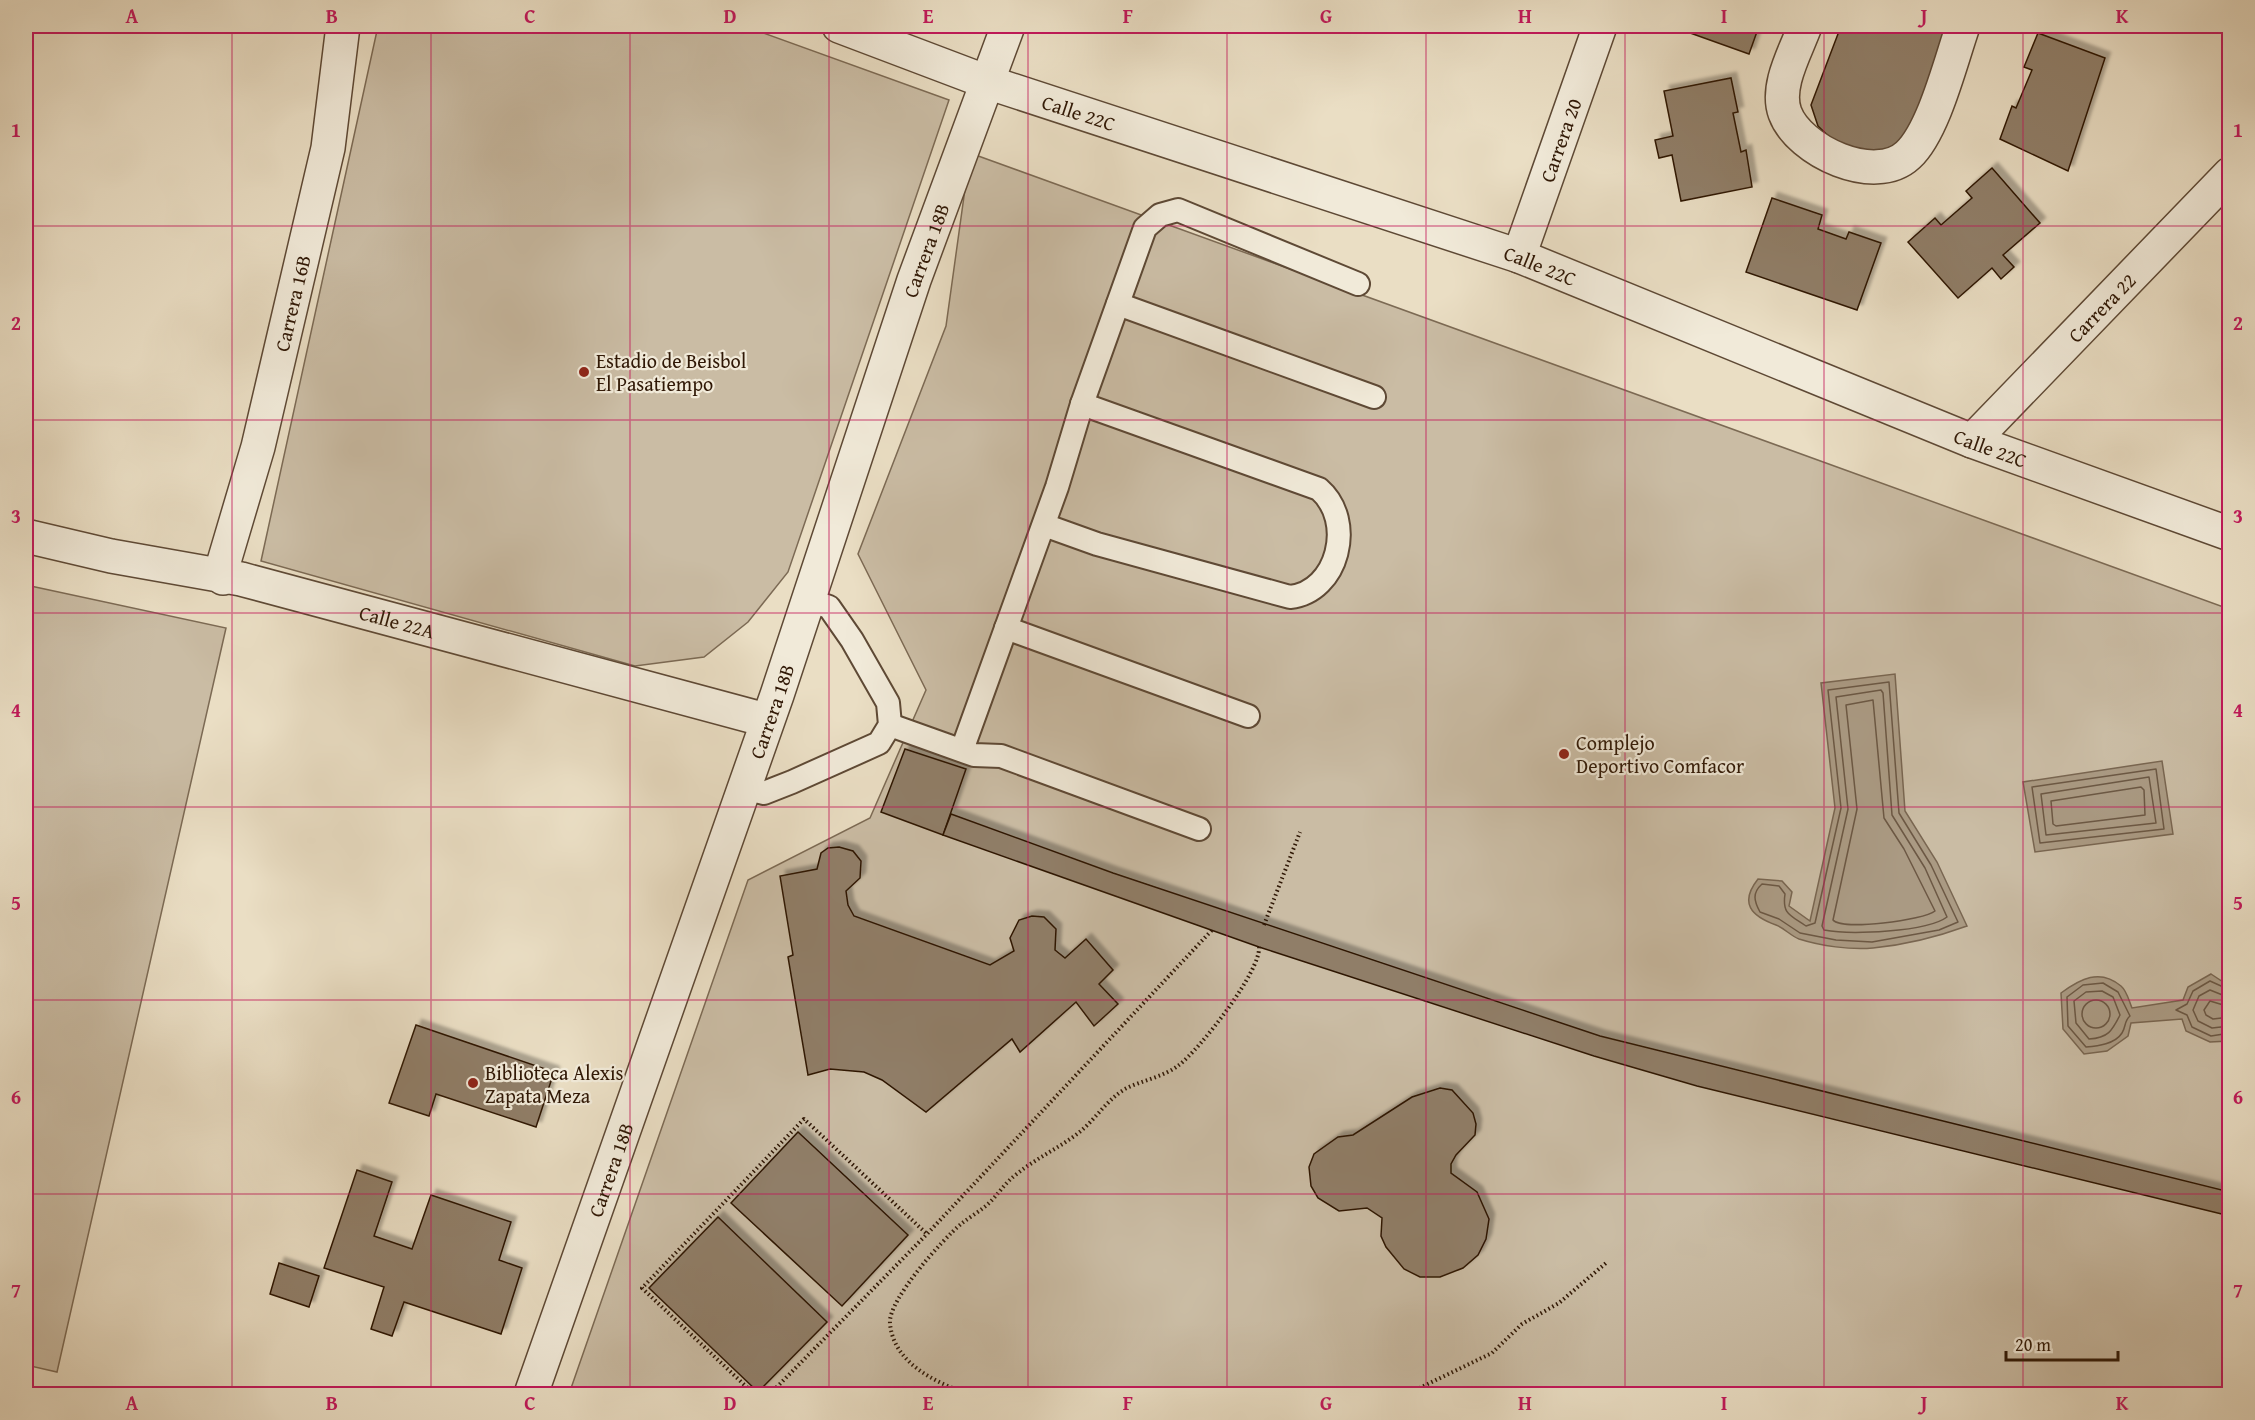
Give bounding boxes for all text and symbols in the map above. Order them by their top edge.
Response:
text: A [126,1,139,30]
text: B [326,1,338,30]
text: C [524,1,536,30]
text: D [723,1,737,30]
text: E [923,1,934,30]
text: F [1123,1,1133,30]
text: G [1320,1,1332,30]
text: H [1518,1,1532,30]
text: I [1721,1,1727,30]
text: J [1918,1,1928,30]
text: K [2116,1,2129,30]
street label: Calle 22C [1039,87,1119,138]
street label: Carrera 20 [1532,94,1588,186]
text: 1 [11,115,21,144]
text: 1 [2233,115,2243,144]
street label: Carrera 18B [895,199,956,301]
street label: Calle 22C [1500,238,1581,292]
street label: Carrera 16B [266,252,317,354]
street label: Carrera 22 [2061,266,2142,349]
text: 2 [11,308,21,337]
text: 2 [2233,308,2243,337]
place label: Estadio de Beisbol El Pasatiempo [596,346,747,398]
marker: Estadio de Beisbol El Pasatiempo [577,365,591,379]
street label: Calle 22C [1950,421,2031,474]
text: 3 [11,501,21,530]
text: 3 [2233,501,2243,530]
street label: Calle 22A [356,597,438,645]
street label: Carrera 18B [741,660,801,762]
text: 4 [11,695,21,724]
text: 4 [2233,695,2243,724]
place label: Complejo Deportivo Comfacor [1576,728,1744,780]
marker: Complejo Deportivo Comfacor [1557,747,1571,761]
text: 5 [11,888,21,917]
text: 5 [2233,888,2243,917]
place label: Biblioteca Alexis Zapata Meza [485,1058,624,1110]
marker: Biblioteca Alexis Zapata Meza [466,1076,480,1090]
text: 6 [11,1082,21,1111]
text: 6 [2233,1082,2243,1111]
street label: Carrera 18B [580,1118,640,1221]
text: 7 [11,1275,21,1304]
text: 7 [2233,1275,2243,1304]
scale bar [2006,1324,2118,1362]
text: 20 m [2015,1331,2051,1358]
text: A [126,1388,139,1417]
text: B [326,1388,338,1417]
text: C [524,1388,536,1417]
text: D [723,1388,737,1417]
text: E [923,1388,934,1417]
text: F [1123,1388,1133,1417]
text: G [1320,1388,1332,1417]
text: H [1518,1388,1532,1417]
text: I [1721,1388,1727,1417]
text: J [1918,1388,1928,1417]
text: K [2116,1388,2129,1417]

